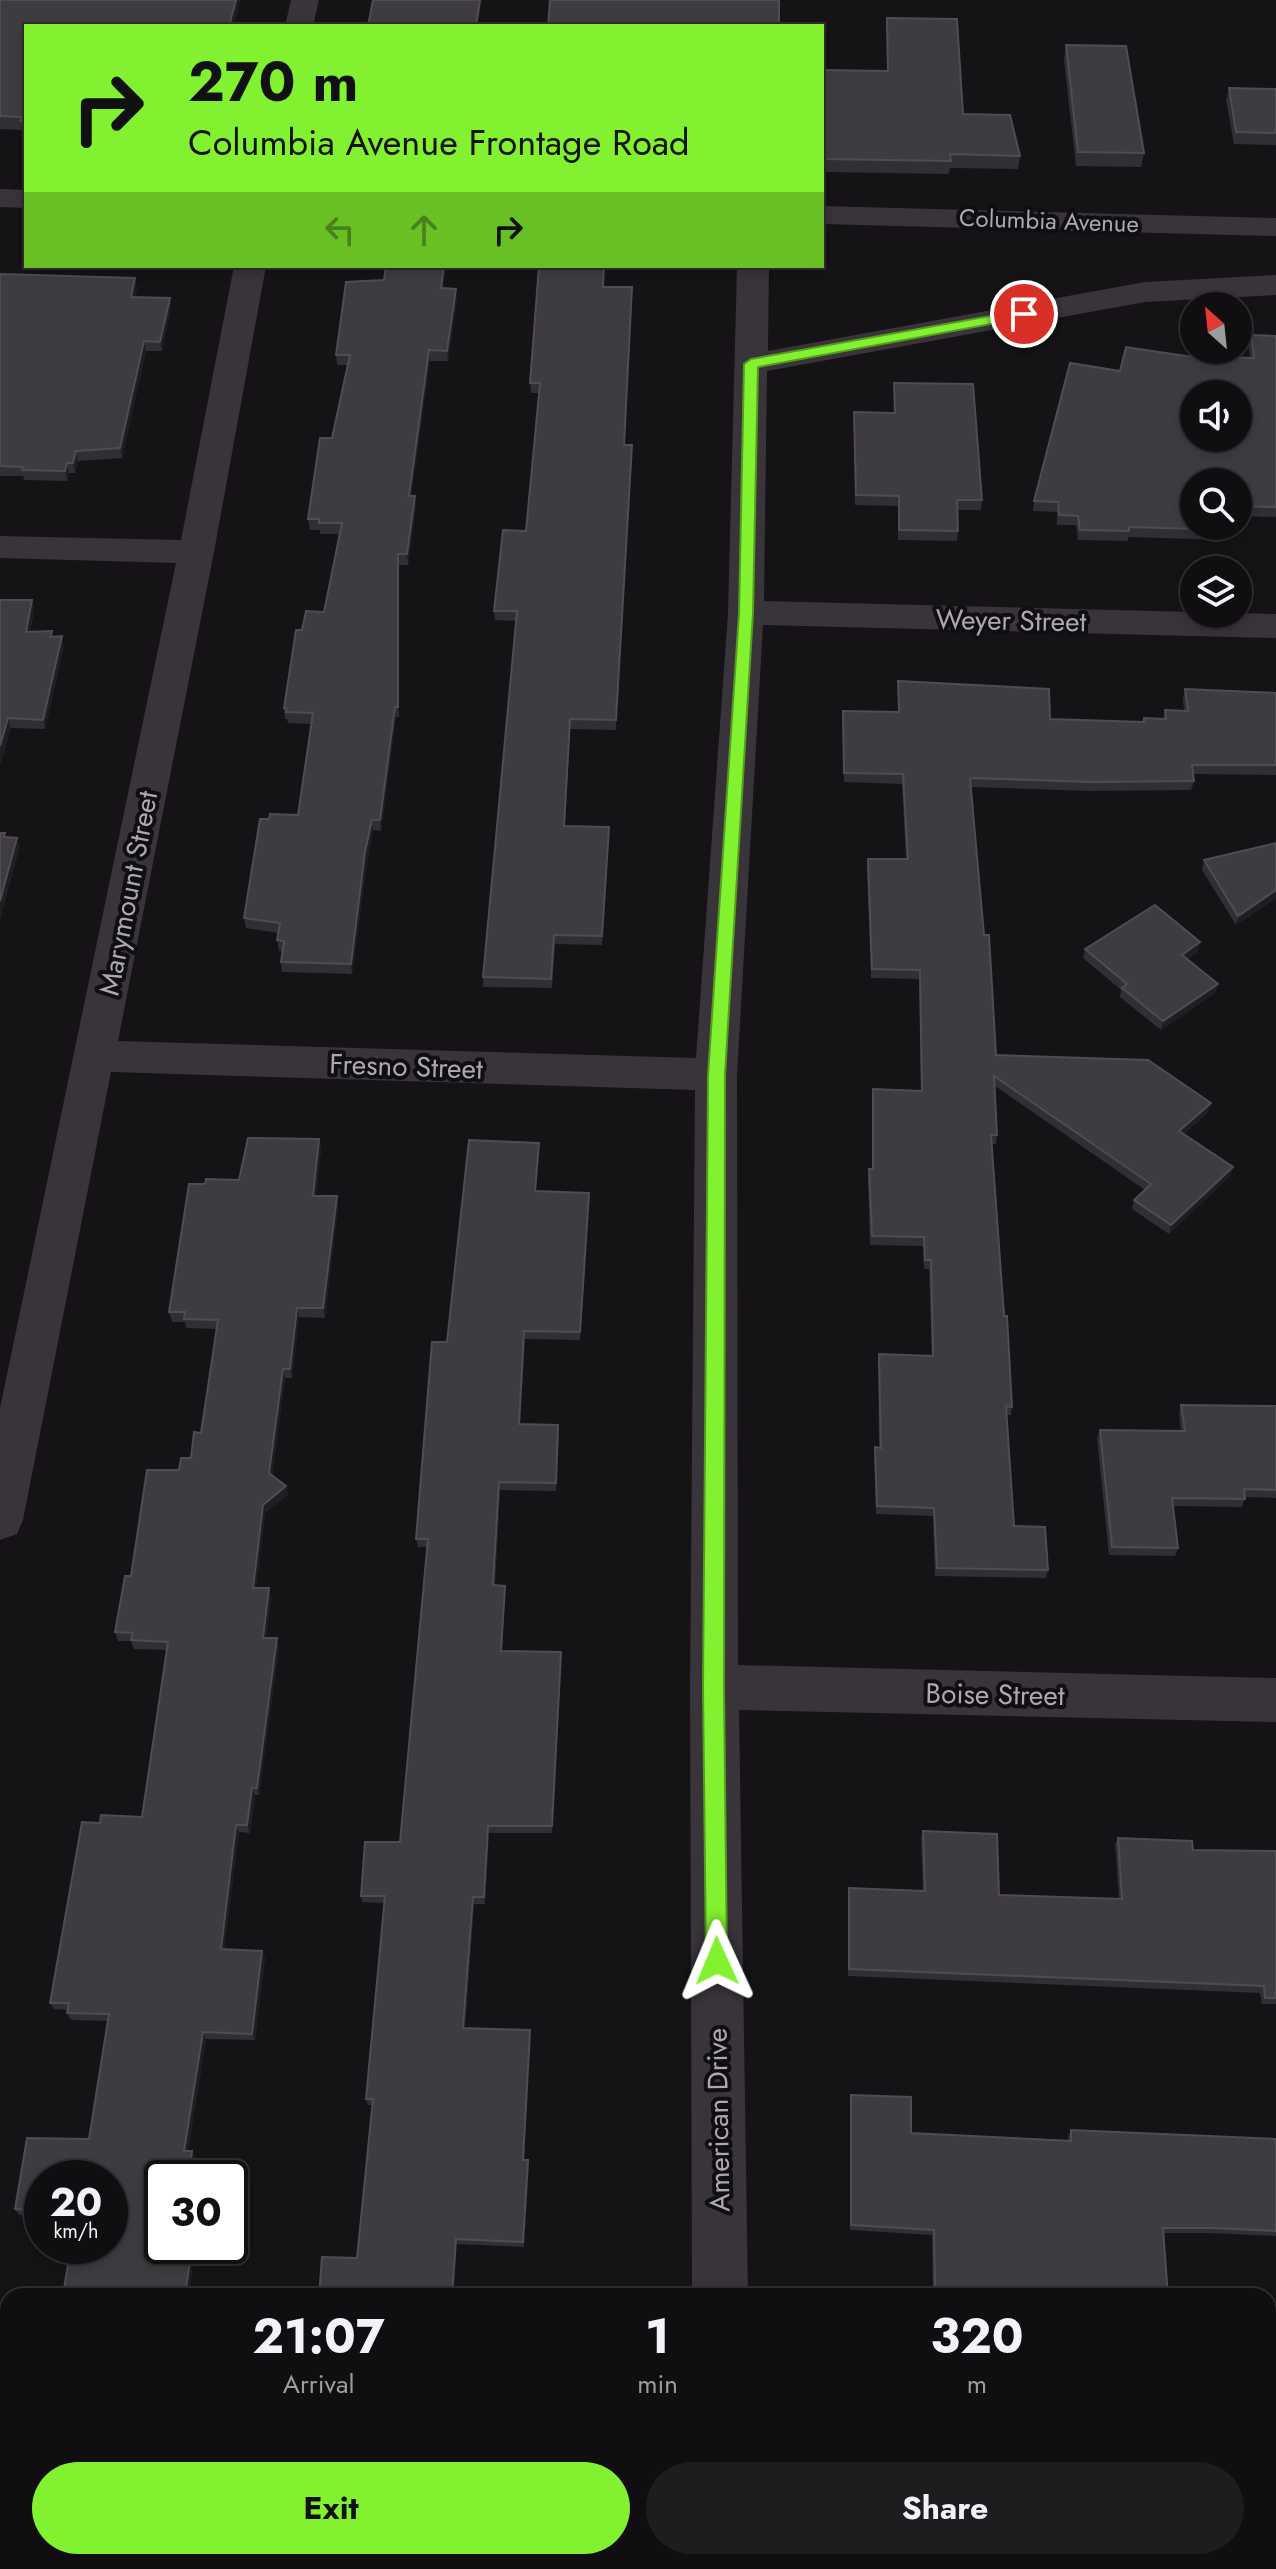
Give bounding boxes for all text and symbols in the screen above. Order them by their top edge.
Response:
text: 270 m [188,41,358,122]
icon: right [56,56,160,160]
text: Columbia Avenue Frontage Road [188,116,690,168]
street label: Columbia Avenue [959,200,1139,241]
icon: left [318,208,362,252]
icon: ahead [402,208,446,252]
icon: right [486,208,530,252]
pin [990,280,1058,348]
icon: arrive [1002,292,1046,336]
north arrow [1180,292,1252,364]
map controls [1180,292,1252,628]
button: sound [1180,380,1252,452]
button: search [1180,468,1252,540]
button: layers [1180,556,1252,628]
street label: Weyer Street [935,599,1087,642]
street label: Marymount Street [89,787,168,999]
street label: Fresno Street [329,1043,484,1090]
street label: Boise Street [925,1673,1065,1716]
position arrow [675,1919,759,2003]
street label: American Drive [696,2028,741,2212]
speed limit sign: 30 [144,2160,248,2264]
text: 20 [50,2173,102,2231]
text: km/h [53,2217,99,2246]
text: 21:07 [253,2302,385,2371]
text: 1 [645,2302,670,2371]
text: 320 [930,2302,1023,2371]
text: Arrival [283,2365,354,2403]
text: min [637,2365,678,2403]
text: m [967,2365,987,2403]
button: Exit [32,2462,630,2554]
button: Share [646,2462,1244,2554]

